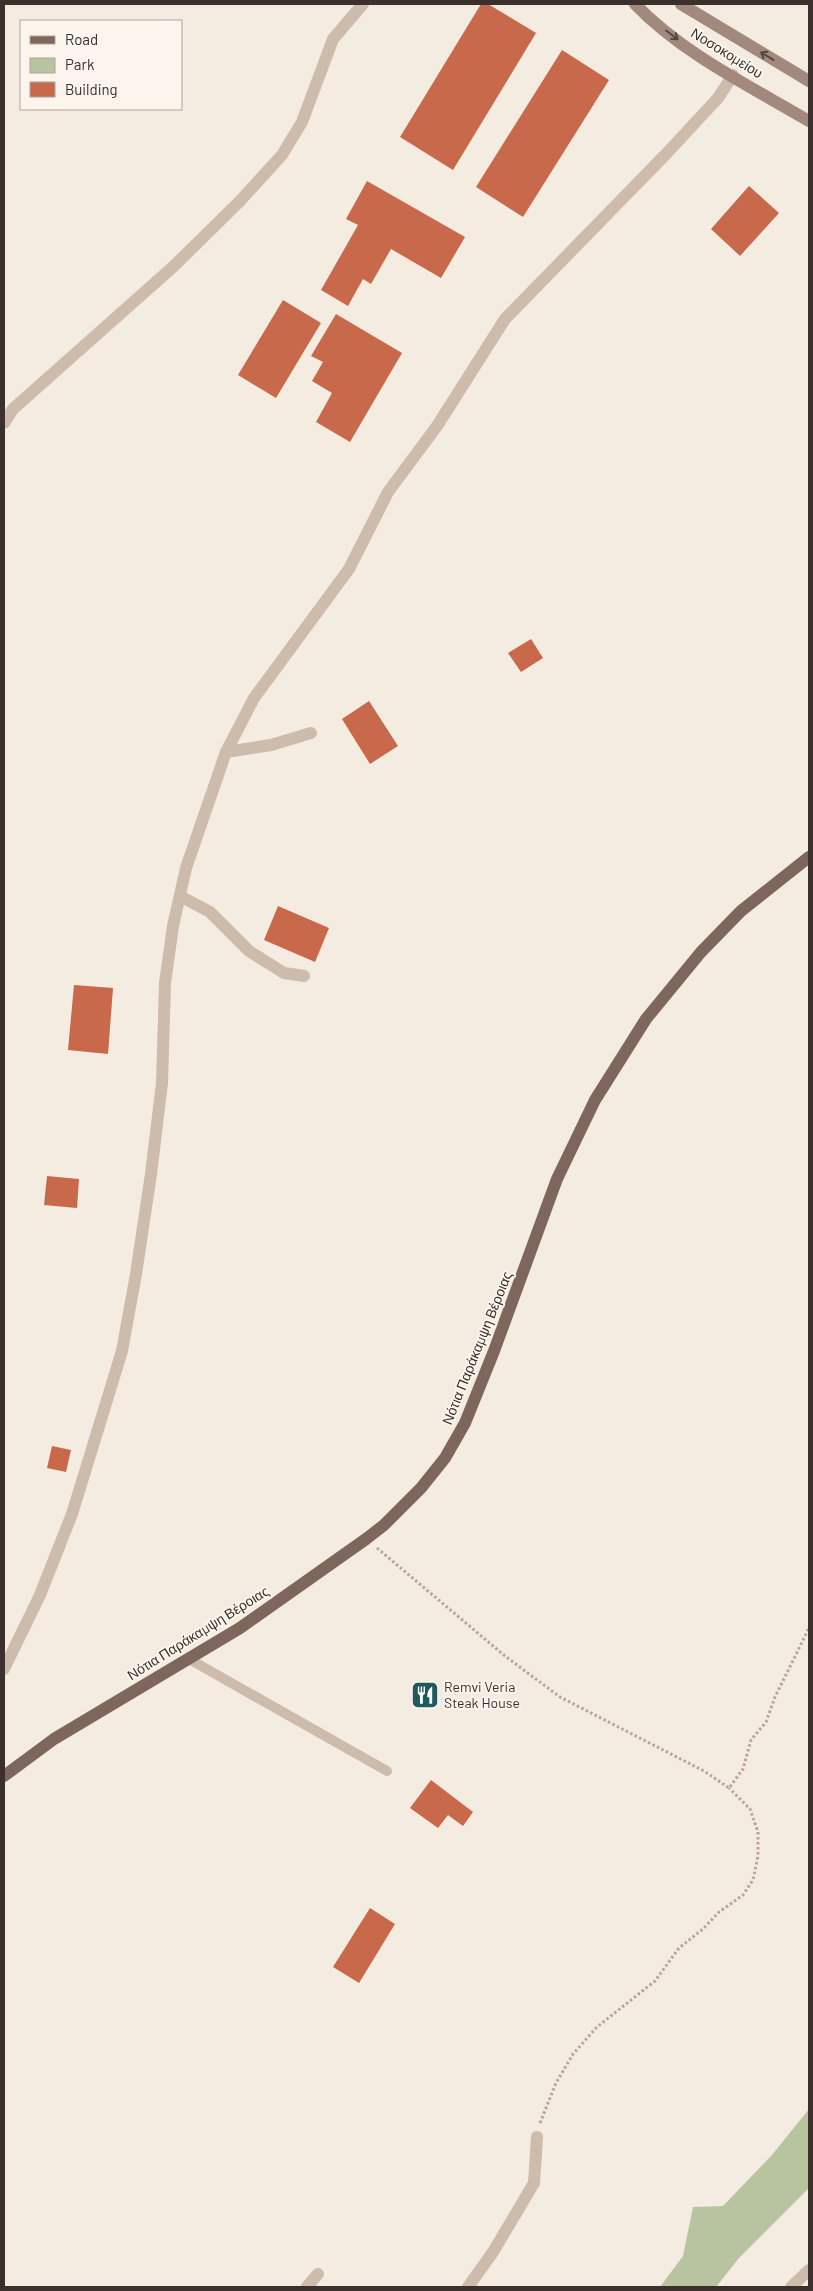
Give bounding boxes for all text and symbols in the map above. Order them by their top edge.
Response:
legend [20,20,182,110]
street label: Νοσοκομείου [688,24,766,81]
text: Road [65,30,98,48]
one-way arrow [665,30,679,40]
one-way arrow [761,50,775,60]
text: Park [65,55,95,73]
text: Building [65,80,118,98]
street label: Νότια Παράκαμψη Βέροιας [438,1268,515,1427]
street label: Νότια Παράκαμψη Βέροιας [124,1582,272,1683]
place label: Remvi Veria Steak House [444,1678,520,1711]
restaurant icon: Remvi Veria Steak House [410,1680,440,1710]

